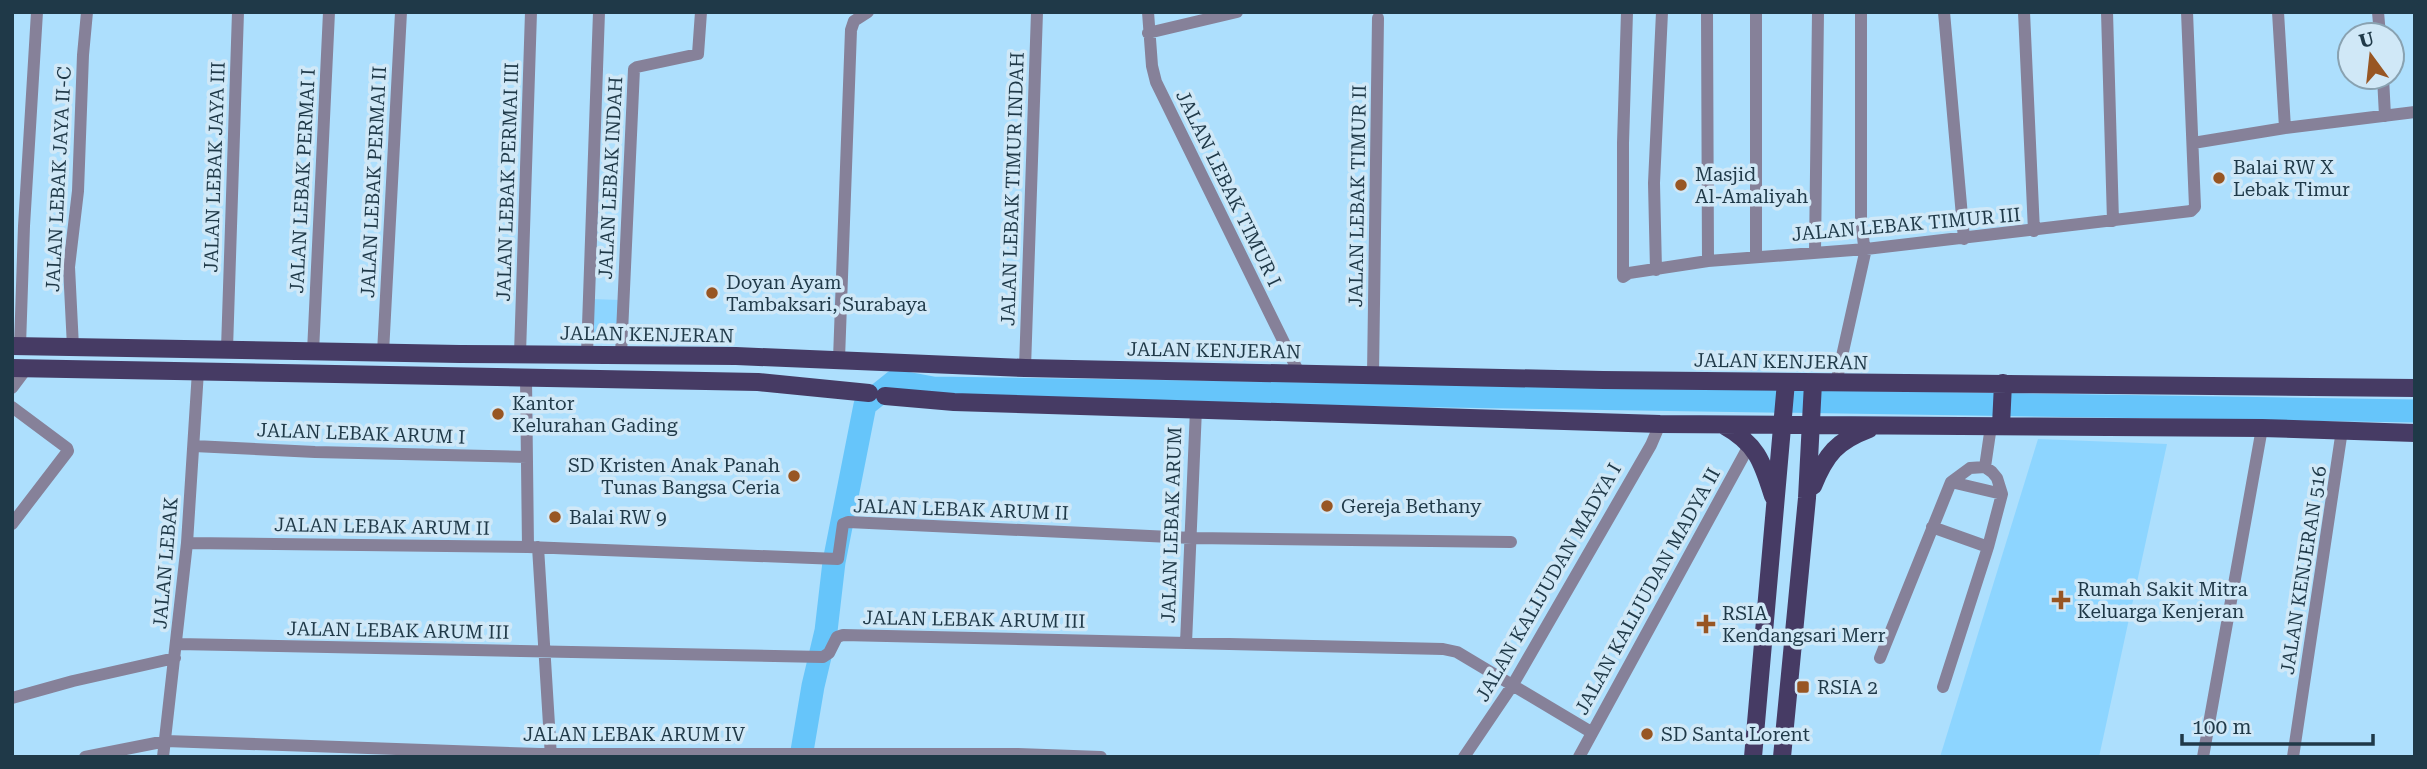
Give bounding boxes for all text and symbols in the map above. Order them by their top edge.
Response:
north arrow [2336,21,2406,91]
text: U [2357,27,2377,53]
street label: JALAN LEBAK TIMUR INDAH [996,52,1029,326]
street label: JALAN LEBAK JAYA III [199,61,230,273]
street label: JALAN LEBAK PERMAI III [492,62,523,302]
street label: JALAN LEBAK PERMAI II [356,65,391,299]
street label: JALAN LEBAK JAYA II-C [41,66,76,292]
street label: JALAN LEBAK PERMAI I [285,68,320,294]
street label: JALAN LEBAK INDAH [594,76,627,280]
street label: JALAN LEBAK TIMUR II [1344,84,1371,308]
street label: JALAN LEBAK TIMUR I [1171,86,1286,290]
place label: Balai RW X Lebak Timur [2233,156,2350,201]
place label: Masjid Al-Amaliyah [1695,163,1808,208]
marker: Balai RW X Lebak Timur [2211,170,2227,186]
marker: Masjid Al-Amaliyah [1673,177,1689,193]
street label: JALAN LEBAK TIMUR III [1791,203,2022,246]
place label: Doyan Ayam Tambaksari, Surabaya [726,271,928,316]
marker: Doyan Ayam Tambaksari, Surabaya [704,285,720,301]
street label: JALAN KENJERAN [560,321,734,348]
street label: JALAN KENJERAN [1127,337,1301,364]
street label: JALAN KENJERAN [1694,348,1868,375]
place label: Kantor Kelurahan Gading [512,392,678,437]
marker: Kantor Kelurahan Gading [490,406,506,422]
street label: JALAN LEBAK ARUM I [256,418,466,449]
street label: JALAN LEBAK ARUM [1157,426,1186,624]
place label: SD Kristen Anak Panah Tunas Bangsa Ceria [568,454,781,499]
street label: JALAN KALIJUDAN MADYA I [1471,459,1626,705]
street label: JALAN KALIJUDAN MADYA II [1570,464,1725,719]
street label: JALAN KENJERAN 516 [2276,464,2331,676]
marker: SD Kristen Anak Panah Tunas Bangsa Ceria [786,468,802,484]
street label: JALAN LEBAK ARUM II [853,494,1069,525]
place label: Gereja Bethany [1341,495,1482,518]
street label: JALAN LEBAK [148,496,183,630]
marker: Gereja Bethany [1319,498,1335,514]
place label: Balai RW 9 [569,506,667,529]
marker: Balai RW 9 [547,509,563,525]
street label: JALAN LEBAK ARUM II [274,513,490,540]
place label: Rumah Sakit Mitra Keluarga Kenjeran [2077,578,2248,623]
marker: Rumah Sakit Mitra Keluarga Kenjeran [2051,590,2071,610]
place label: RSIA Kendangsari Merr [1722,602,1886,647]
street label: JALAN LEBAK ARUM III [862,606,1086,633]
marker: RSIA Kendangsari Merr [1696,614,1716,634]
street label: JALAN LEBAK ARUM III [286,617,510,644]
place label: RSIA 2 [1817,676,1878,699]
marker: RSIA 2 [1795,679,1811,695]
scale bar [2182,702,2373,746]
text: 100 m [2192,715,2252,739]
street label: JALAN LEBAK ARUM IV [523,723,746,746]
place label: SD Santa Lorent [1661,723,1810,746]
marker: SD Santa Lorent [1639,726,1655,742]

